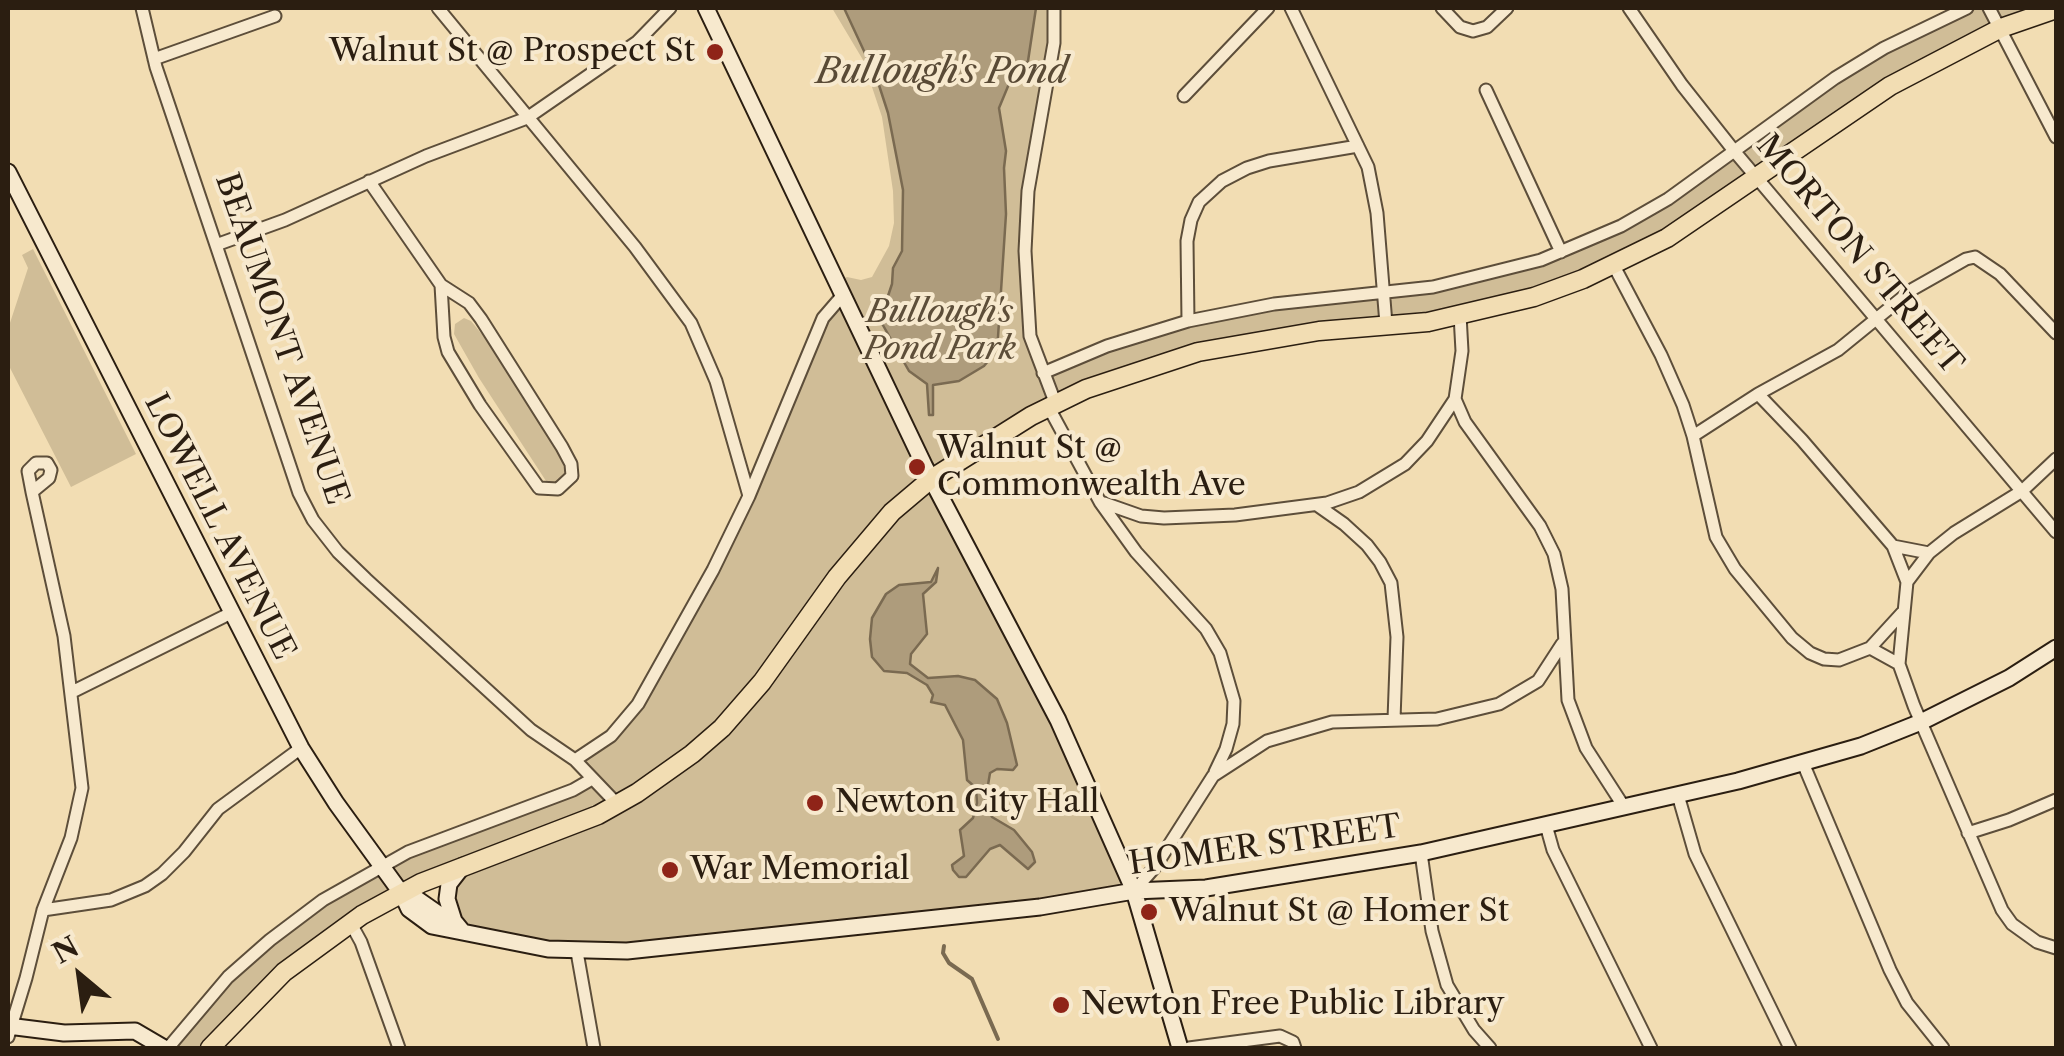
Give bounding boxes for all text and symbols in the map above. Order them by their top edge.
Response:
place label: Walnut St @ Prospect St [329,33,695,71]
marker: Walnut St @ Prospect St [704,41,726,63]
water label: Bullough's Pond [816,52,1068,94]
street label: MORTON STREET [1748,127,1970,383]
street label: BEAUMONT AVENUE [206,168,356,510]
park label: Bullough's Pond Park [864,294,1016,369]
street label: LOWELL AVENUE [135,387,303,667]
place label: Walnut St @ Commonwealth Ave [937,430,1246,505]
marker: Walnut St @ Commonwealth Ave [906,456,928,478]
place label: Newton City Hall [835,784,1099,822]
marker: Newton City Hall [804,792,826,814]
street label: HOMER STREET [1127,808,1403,884]
place label: War Memorial [690,851,910,889]
marker: War Memorial [659,859,681,881]
place label: Walnut St @ Homer St [1169,893,1509,931]
marker: Walnut St @ Homer St [1138,901,1160,923]
north arrow [30,926,130,1026]
text: N [47,929,84,971]
place label: Newton Free Public Library [1081,986,1504,1024]
marker: Newton Free Public Library [1050,994,1072,1016]

